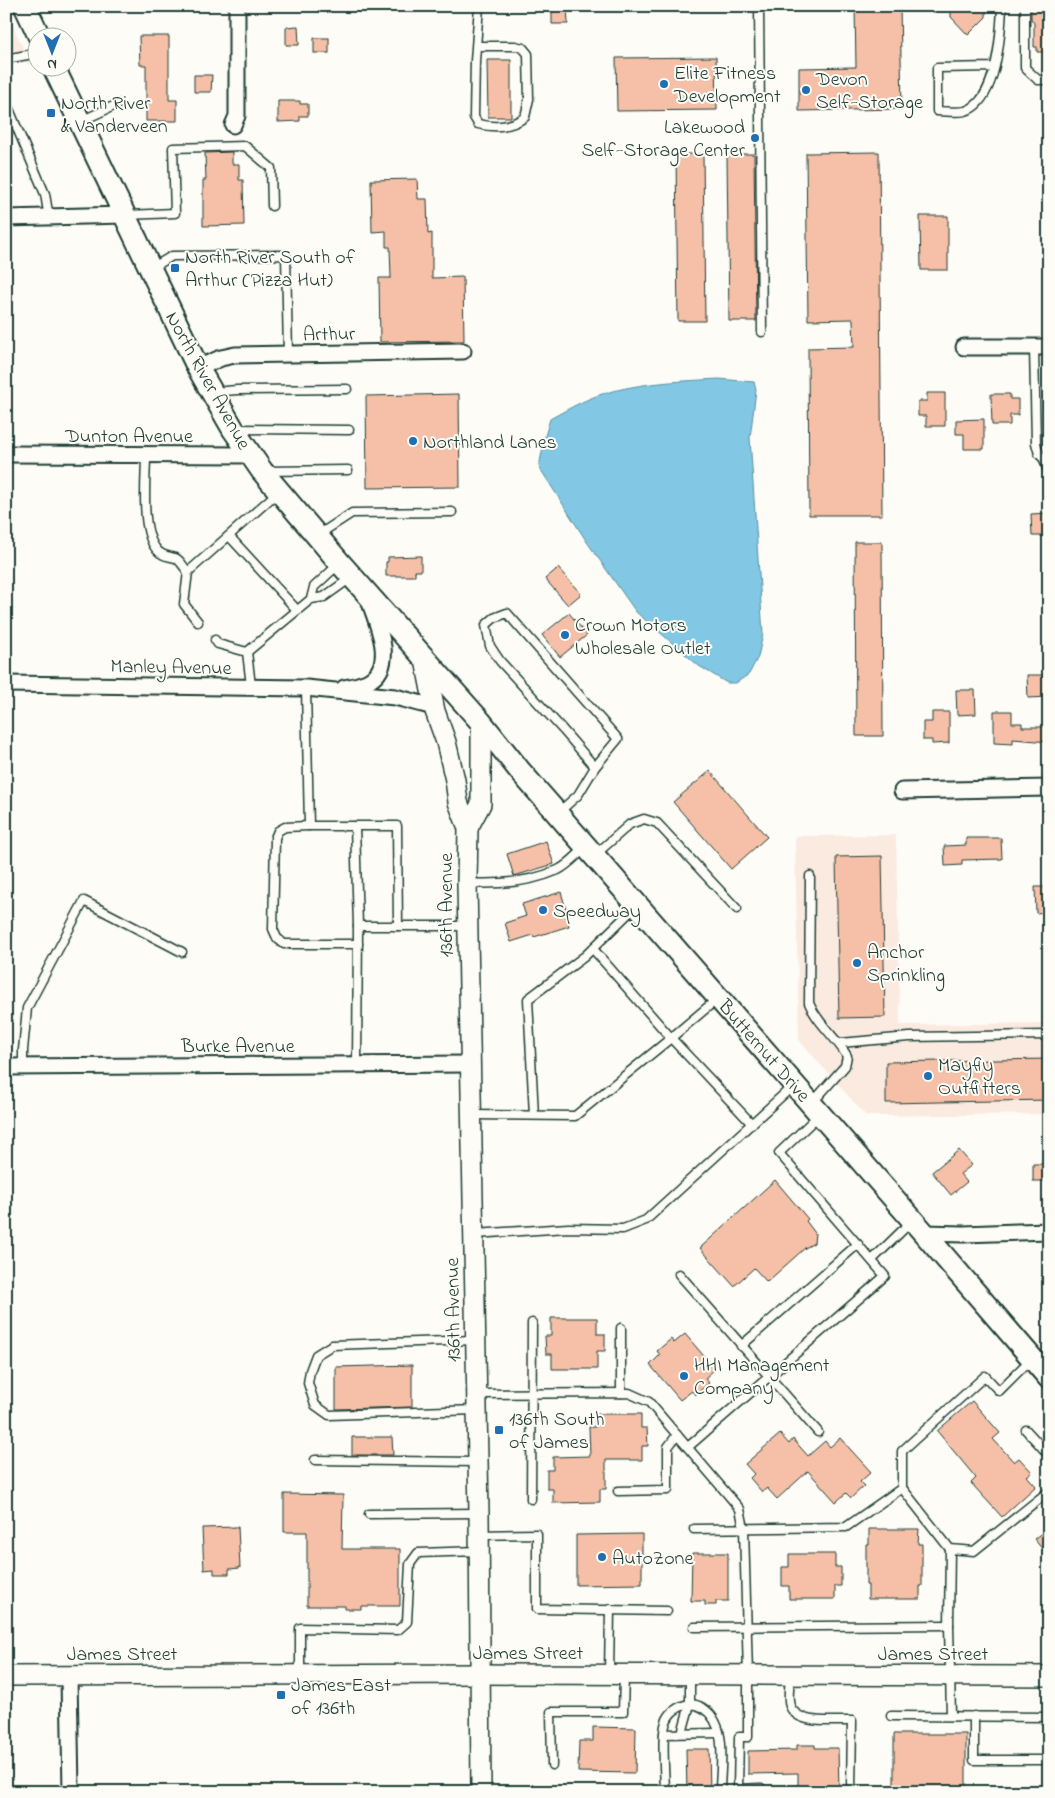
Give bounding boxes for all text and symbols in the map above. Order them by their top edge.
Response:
north arrow [28,28,78,78]
text: N [47,53,57,74]
place label: Elite Fitness Development [673,60,781,112]
place label: Devon Self-Storage [815,66,923,119]
marker: Elite Fitness Development [658,78,670,90]
marker: Devon Self-Storage [800,84,812,96]
place label: North River & Vanderveen [61,90,168,142]
marker: North River & Vanderveen [45,107,57,119]
place label: Lakewood Self-Storage Center [581,114,746,167]
marker: Lakewood Self-Storage Center [749,132,761,144]
place label: North River South of Arthur (Pizza Hut) [185,244,356,296]
marker: North River South of Arthur (Pizza Hut) [169,262,181,274]
street label: North River Avenue [157,307,257,456]
street label: Arthur [303,321,356,350]
street label: Dunton Avenue [64,423,193,452]
place label: Northland Lanes [423,429,557,458]
marker: Northland Lanes [407,435,419,447]
place label: Crown Motors Wholesale Outlet [575,612,711,664]
marker: Crown Motors Wholesale Outlet [559,629,571,641]
street label: Manley Avenue [110,653,232,684]
street label: 136th Avenue [433,853,462,957]
place label: Speedway [553,898,641,927]
marker: Speedway [537,904,549,916]
place label: Anchor Sprinkling [867,939,945,992]
marker: Anchor Sprinkling [851,957,863,969]
street label: Butternut Drive [709,993,816,1110]
street label: Burke Avenue [180,1033,295,1062]
place label: Mayfly Outfitters [938,1052,1021,1104]
marker: Mayfly Outfitters [922,1070,934,1082]
street label: 136th Avenue [439,1257,470,1362]
place label: HHI Management Company [694,1352,830,1404]
marker: HHI Management Company [678,1370,690,1382]
place label: 136th South of James [509,1406,604,1458]
marker: 136th South of James [493,1424,505,1436]
place label: AutoZone [612,1545,693,1574]
marker: AutoZone [596,1551,608,1563]
street label: James Street [473,1640,584,1669]
street label: James Street [67,1641,178,1670]
street label: James Street [878,1641,989,1670]
place label: James East of 136th [291,1672,391,1724]
marker: James East of 136th [275,1689,287,1701]

